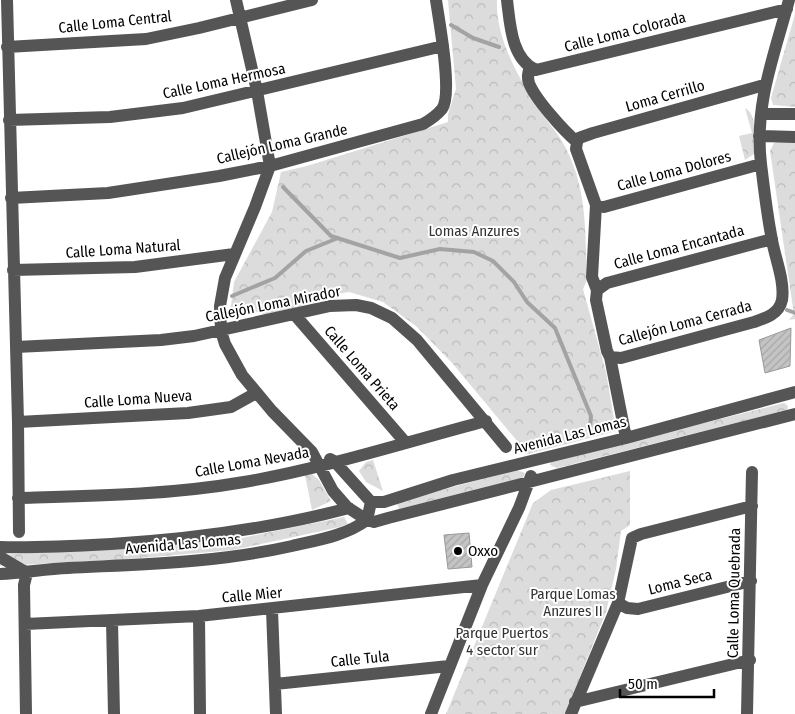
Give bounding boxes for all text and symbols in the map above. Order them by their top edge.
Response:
street label: Calle Loma Central [58,7,172,37]
street label: Calle Loma Colorada [562,8,688,56]
street label: Calle Loma Hermosa [161,59,287,103]
street label: Loma Cerrillo [623,76,707,116]
street label: Callejón Loma Grande [215,120,349,168]
street label: Calle Loma Dolores [615,147,733,195]
street label: Calle Loma Encantada [612,221,746,273]
park label: Lomas Anzures [429,222,520,240]
street label: Calle Loma Natural [65,236,181,262]
street label: Callejón Loma Mirador [204,282,343,326]
street label: Callejón Loma Cerrada [616,297,754,349]
street label: Calle Loma Prieta [320,322,404,414]
street label: Calle Loma Nueva [83,386,193,412]
street label: Avenida Las Lomas [512,412,628,458]
street label: Calle Loma Nevada [193,443,311,481]
street label: Calle Loma Quebrada [724,528,744,658]
street label: Avenida Las Lomas [125,530,241,558]
place label: Oxxo [468,542,498,560]
marker: Oxxo [452,545,464,557]
street label: Loma Seca [646,565,714,599]
street label: Calle Mier [221,583,284,607]
park label: Parque Lomas Anzures II [530,585,616,620]
park label: Parque Puertos 4 sector sur [455,624,549,659]
street label: Calle Tula [330,647,390,671]
scale bar [620,666,714,698]
text: 50 m [628,675,658,693]

